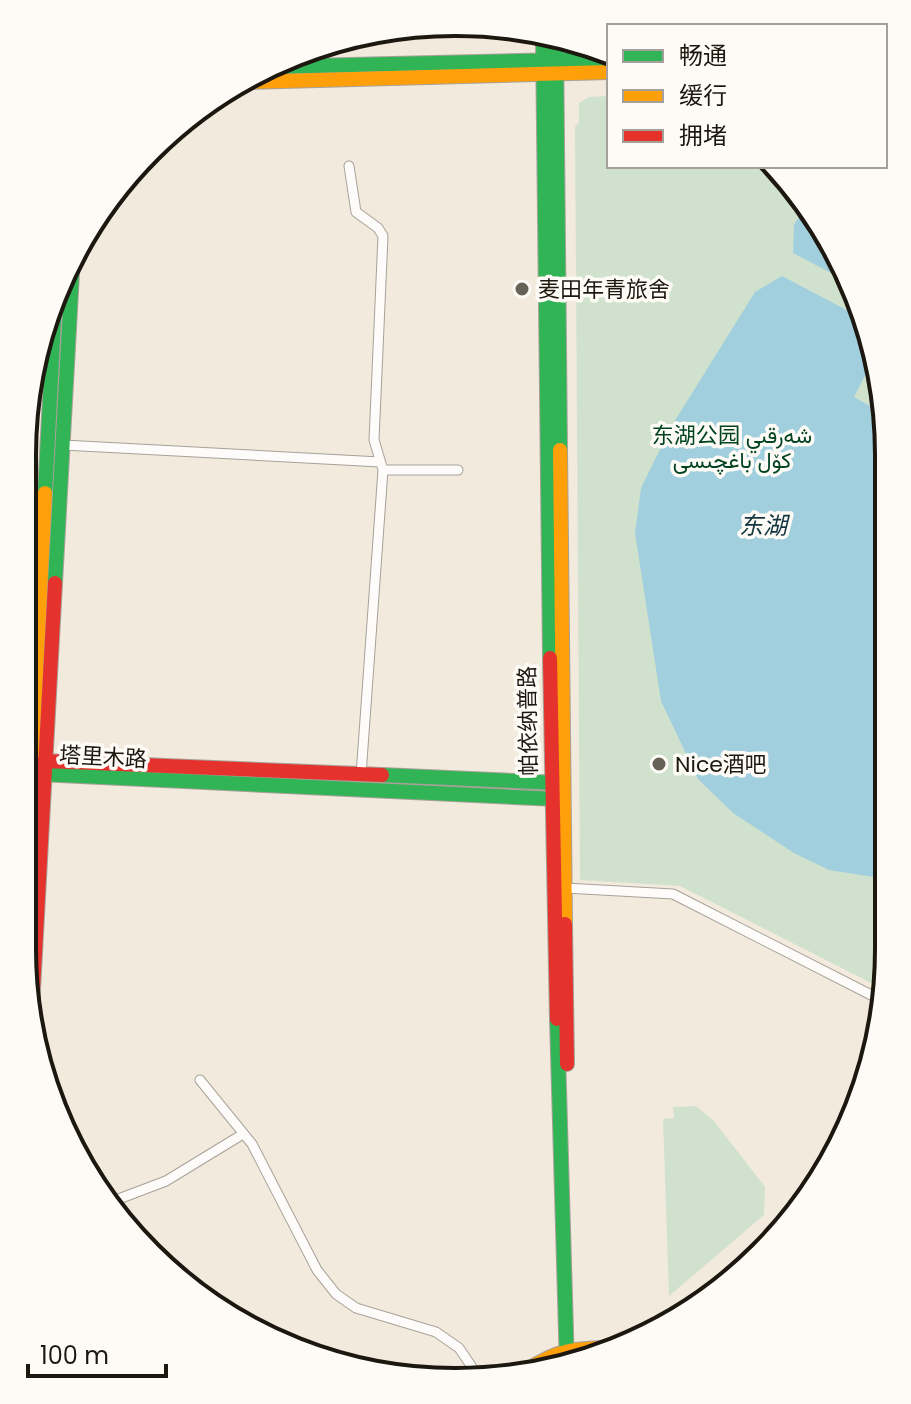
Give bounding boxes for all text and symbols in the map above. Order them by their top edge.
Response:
legend [607,24,887,168]
text: 畅通 [679,39,727,72]
text: 缓行 [679,79,727,112]
text: 拥堵 [679,119,727,152]
place label: 麦田年青旅舍 [538,274,670,305]
marker: 麦田年青旅舍 [513,280,531,298]
park label: 东湖公园 شەرقىي كۆل باغچىسى [652,420,812,476]
water label: 东湖 [739,509,791,542]
street label: 帕依纳普路 [512,666,544,776]
street label: 塔里木路 [58,739,148,775]
place label: Nice酒吧 [675,749,767,780]
marker: Nice酒吧 [650,755,668,773]
scale bar [28,1328,166,1378]
text: 100 m [40,1339,109,1372]

